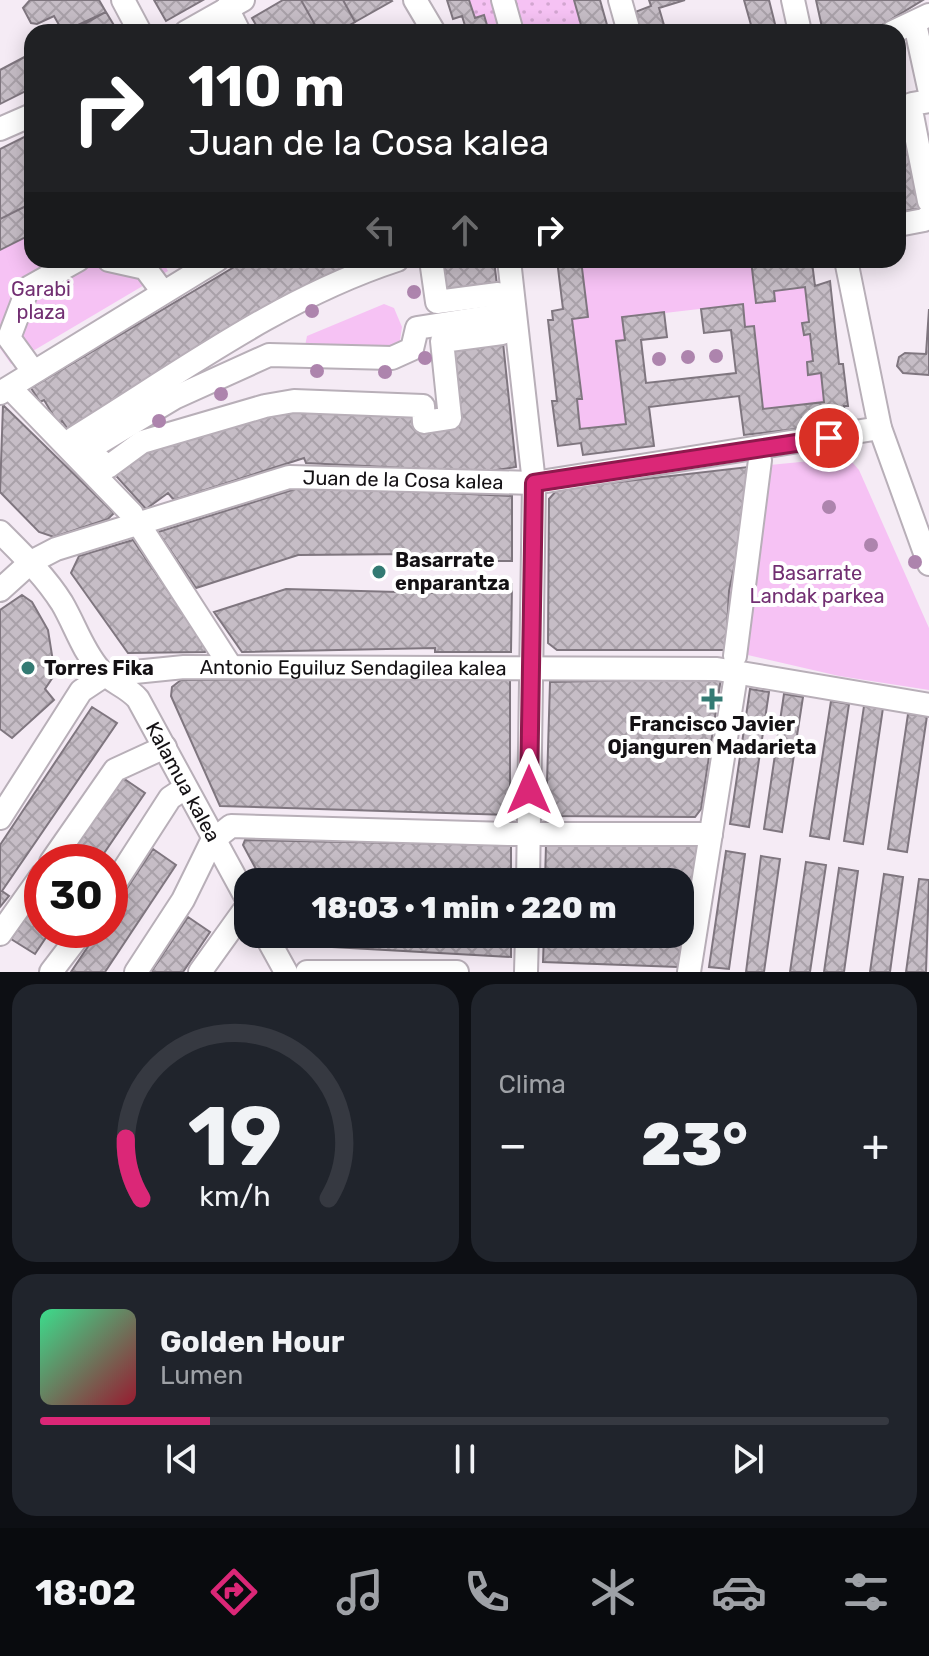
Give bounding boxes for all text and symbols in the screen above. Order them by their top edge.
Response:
text: 110 m [188,54,345,120]
icon: right [56,56,160,160]
text: Juan de la Cosa kalea [188,121,549,164]
icon: left [359,208,403,252]
icon: ahead [443,208,487,252]
icon: right [527,208,571,252]
park label: Garabi plaza [11,277,71,324]
pin [795,404,863,472]
icon: arrive [807,416,851,460]
street label: Juan de la Cosa kalea [302,465,504,494]
place label: Basarrate enparantza [395,548,510,595]
park label: Basarrate Landak parkea [749,561,885,608]
marker: Basarrate enparantza [370,563,388,581]
street label: Antonio Eguiluz Sendagilea kalea [200,655,507,680]
place label: Torres Fika [44,656,154,680]
marker: Torres Fika [19,659,37,677]
marker: Francisco Javier Ojanguren Madarieta [703,690,721,708]
place label: Francisco Javier Ojanguren Madarieta [607,712,817,759]
street label: Kalamua kalea [141,718,225,846]
position arrow [487,748,571,832]
speed limit sign: 30 [24,844,128,948]
text: 18:03 · 1 min · 220 m [311,890,617,926]
text: Clima [499,1069,566,1100]
text: 19 [188,1087,283,1186]
text: 23° [641,1109,748,1180]
text: − [499,1119,527,1171]
text: + [862,1119,889,1171]
text: km/h [200,1179,271,1213]
text: Golden Hour [160,1324,344,1360]
text: Lumen [160,1360,243,1391]
icon: previous [160,1437,204,1481]
icon: pause [443,1437,487,1481]
icon: next [726,1437,770,1481]
icon: directions [206,1564,262,1620]
icon: music [332,1564,388,1620]
icon: phone [459,1564,515,1620]
icon: climate [585,1564,641,1620]
icon: car [711,1564,767,1620]
icon: filters [838,1564,894,1620]
text: 18:02 [35,1571,136,1614]

